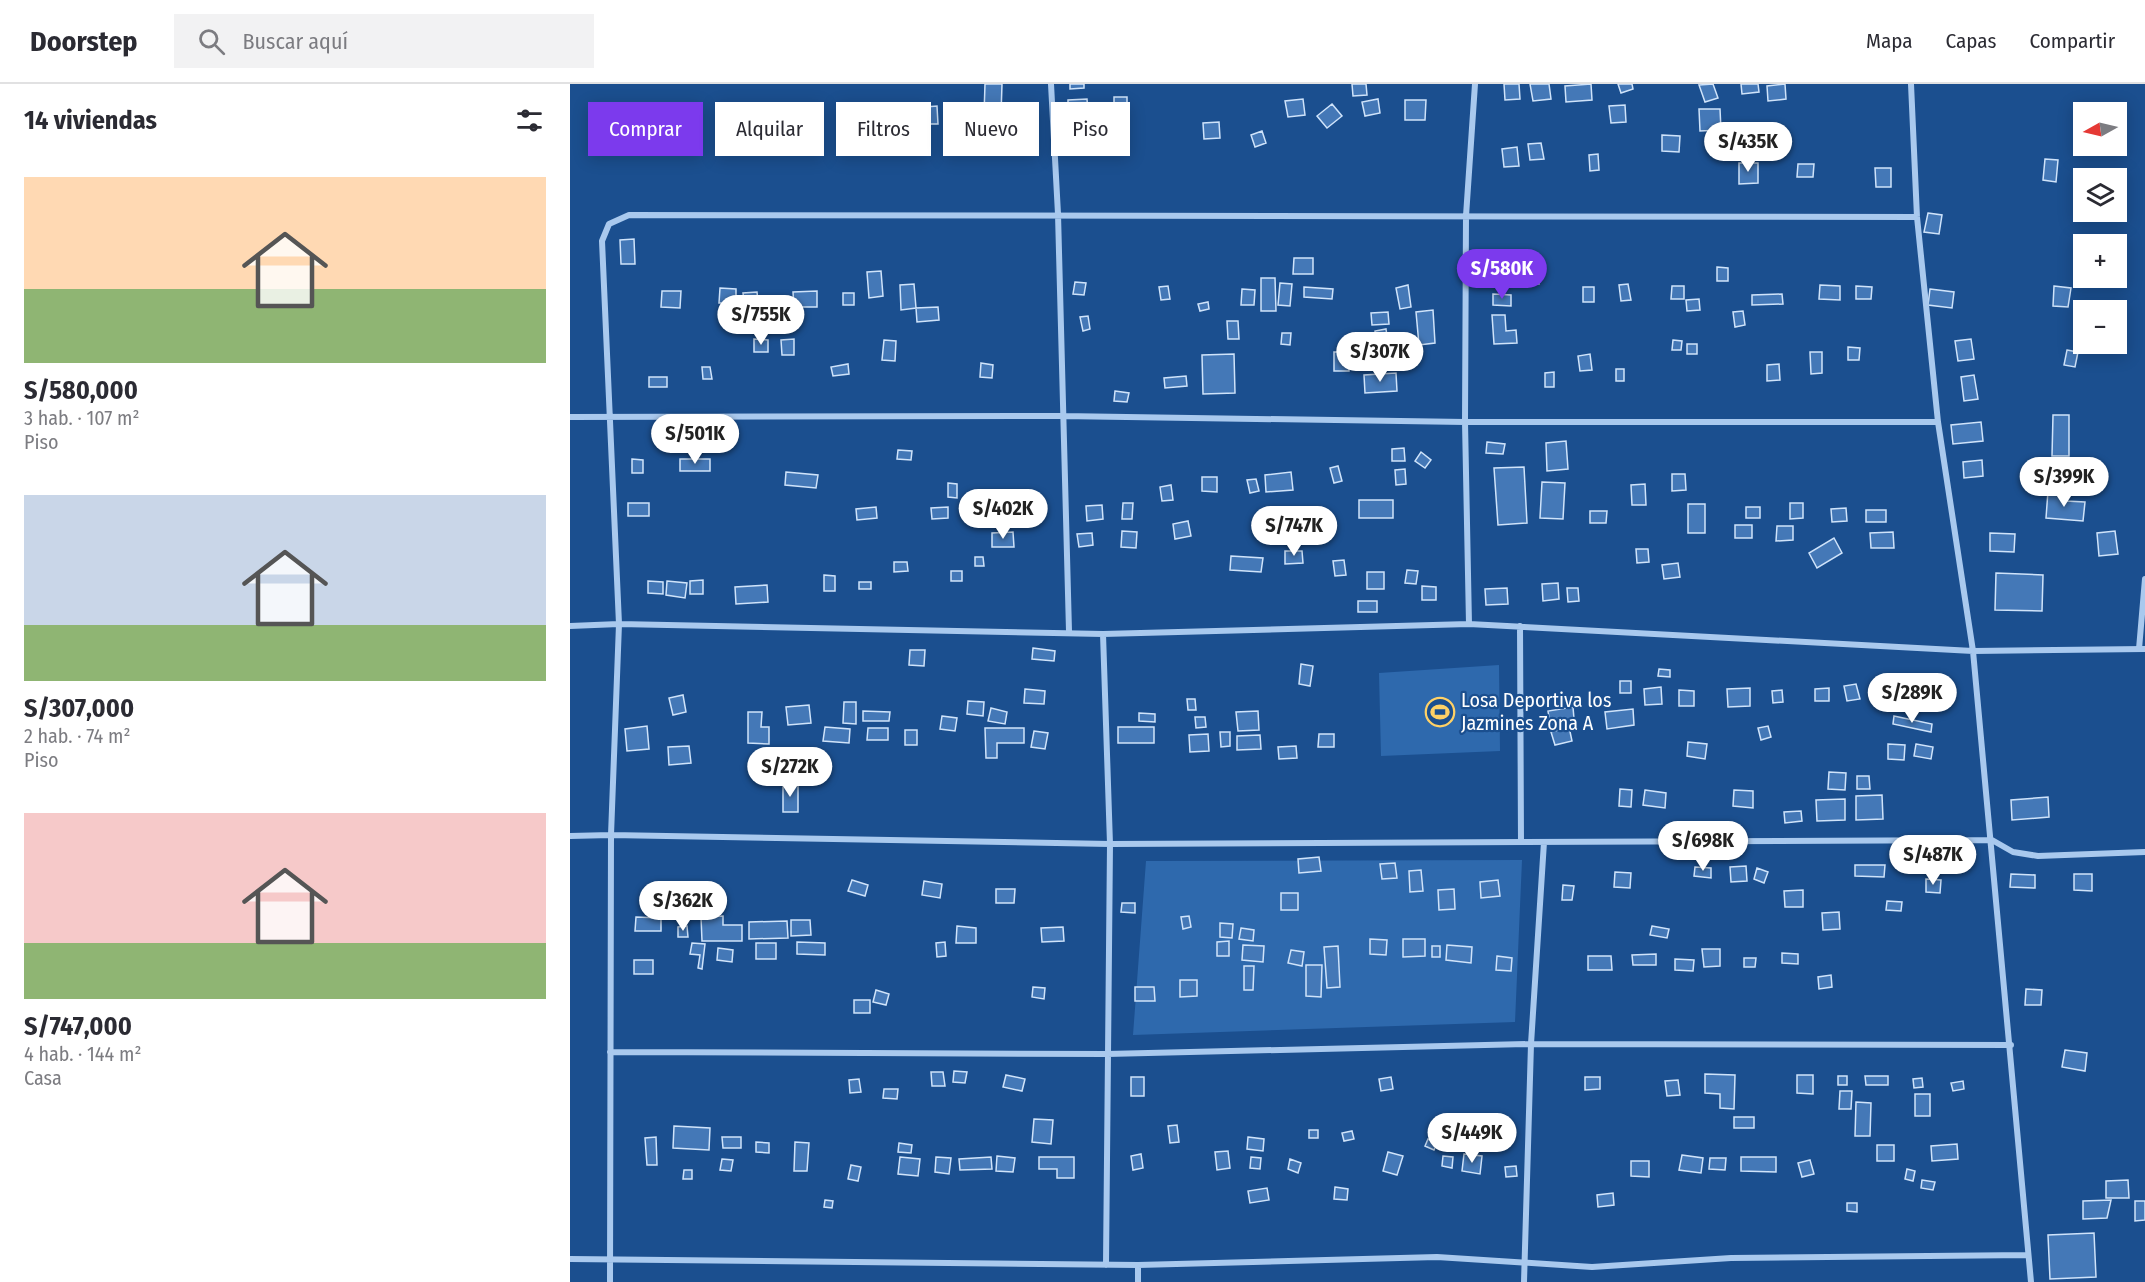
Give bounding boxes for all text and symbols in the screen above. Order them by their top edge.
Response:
search box [174,14,594,68]
text: Doorstep [30,25,138,58]
icon: search [195,25,228,58]
text: Buscar aquí [243,28,348,55]
text: Mapa [1866,28,1913,54]
text: Capas [1946,28,1996,54]
text: Compartir [2029,28,2115,54]
chip: Comprar [588,102,703,156]
chip: Alquilar [715,102,824,156]
chip: Filtros [836,102,931,156]
chip: Nuevo [943,102,1039,156]
chip: Piso [1051,102,1130,156]
north arrow [2073,102,2127,156]
map controls [2073,102,2127,354]
icon: filters [513,104,546,137]
text: 14 viviendas [24,105,157,136]
pin: S/435K [1699,122,1797,173]
text: S/435K [1718,129,1778,153]
button: layers [2073,168,2127,222]
icon: home [231,216,339,324]
button: + [2073,234,2127,288]
pin: S/580K [1453,249,1551,300]
text: S/580K [1471,256,1533,280]
pin: S/755K [712,295,810,346]
button: − [2073,300,2127,354]
text: S/755K [731,302,791,326]
pin: S/307K [1331,332,1429,383]
text: S/307K [1350,339,1410,363]
text: S/580,000 [24,375,138,406]
text: 3 hab. · 107 m² [24,406,140,430]
pin: S/501K [646,414,744,465]
text: S/501K [665,421,725,445]
text: Piso [24,430,59,454]
pin: S/399K [2015,457,2113,508]
text: S/399K [2034,464,2094,488]
pin: S/402K [954,489,1052,540]
text: S/402K [973,496,1033,520]
pin: S/747K [1245,506,1343,557]
text: S/747K [1265,513,1323,537]
icon: home [231,534,339,642]
pin: S/289K [1863,673,1961,724]
text: S/289K [1882,680,1942,704]
place label: Losa Deportiva los Jazmines Zona A [1461,688,1611,735]
text: S/307,000 [24,693,134,724]
sports icon: Losa Deportiva los Jazmines Zona A [1424,696,1456,728]
text: 2 hab. · 74 m² [24,724,131,748]
pin: S/272K [741,747,839,798]
text: Piso [24,748,59,772]
text: S/272K [761,754,819,778]
pin: S/698K [1654,821,1752,872]
text: S/698K [1672,828,1734,852]
pin: S/487K [1884,835,1982,886]
text: S/487K [1903,842,1963,866]
icon: home [231,852,339,960]
pin: S/362K [634,881,732,932]
text: S/362K [653,888,713,912]
text: S/747,000 [24,1011,132,1042]
text: 4 hab. · 144 m² [24,1042,141,1066]
text: Casa [24,1066,62,1090]
pin: S/449K [1423,1113,1521,1164]
text: S/449K [1442,1120,1502,1144]

